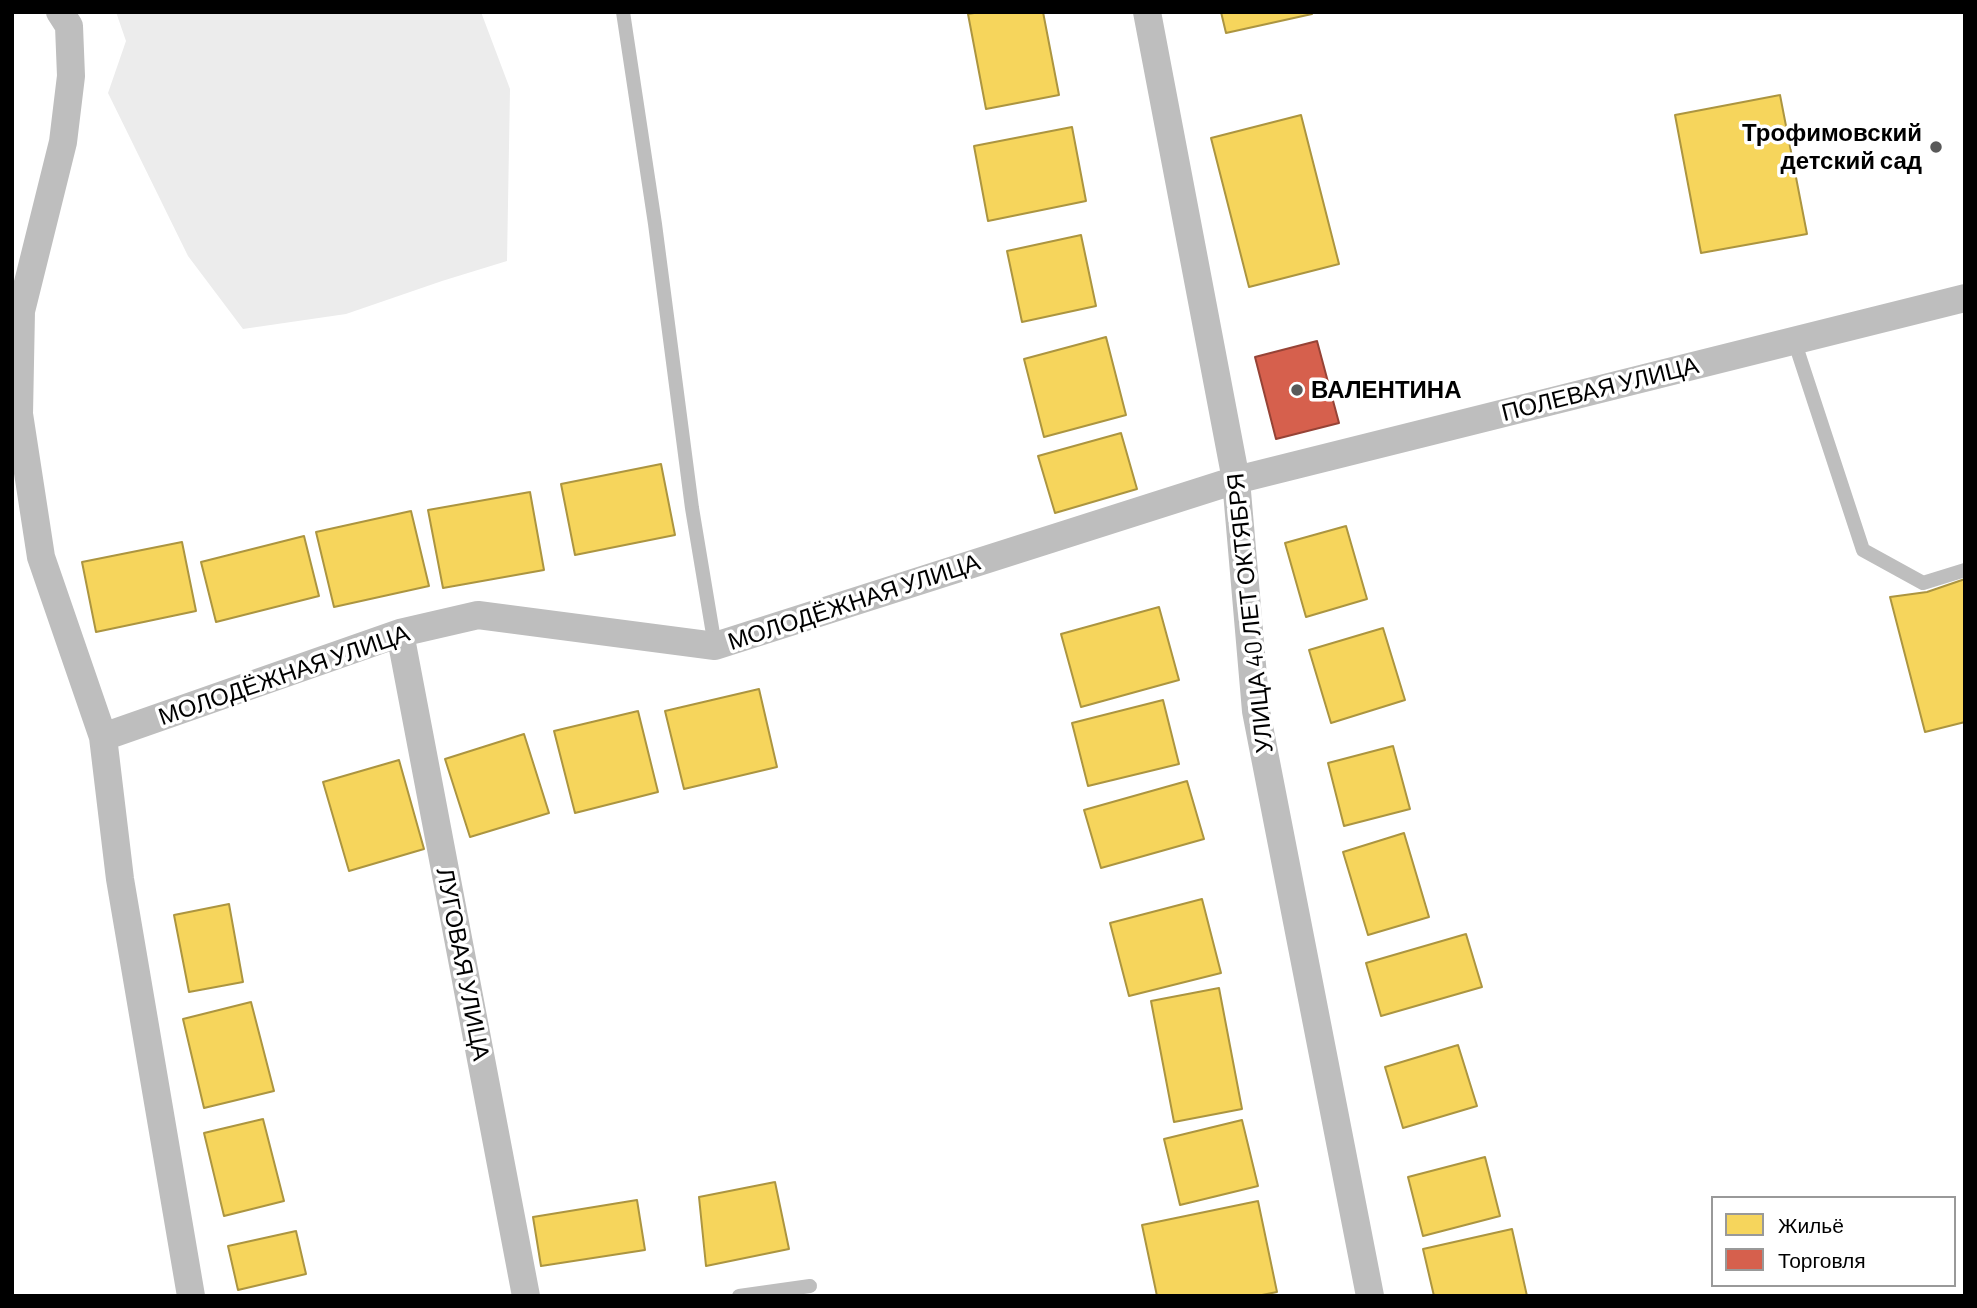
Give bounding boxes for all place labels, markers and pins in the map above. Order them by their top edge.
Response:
place label: Трофимовский детский сад [1742,119,1922,175]
marker: Трофимовский детский сад [1928,139,1944,155]
place label: ВАЛЕНТИНА [1311,376,1462,404]
marker: ВАЛЕНТИНА [1289,382,1305,398]

